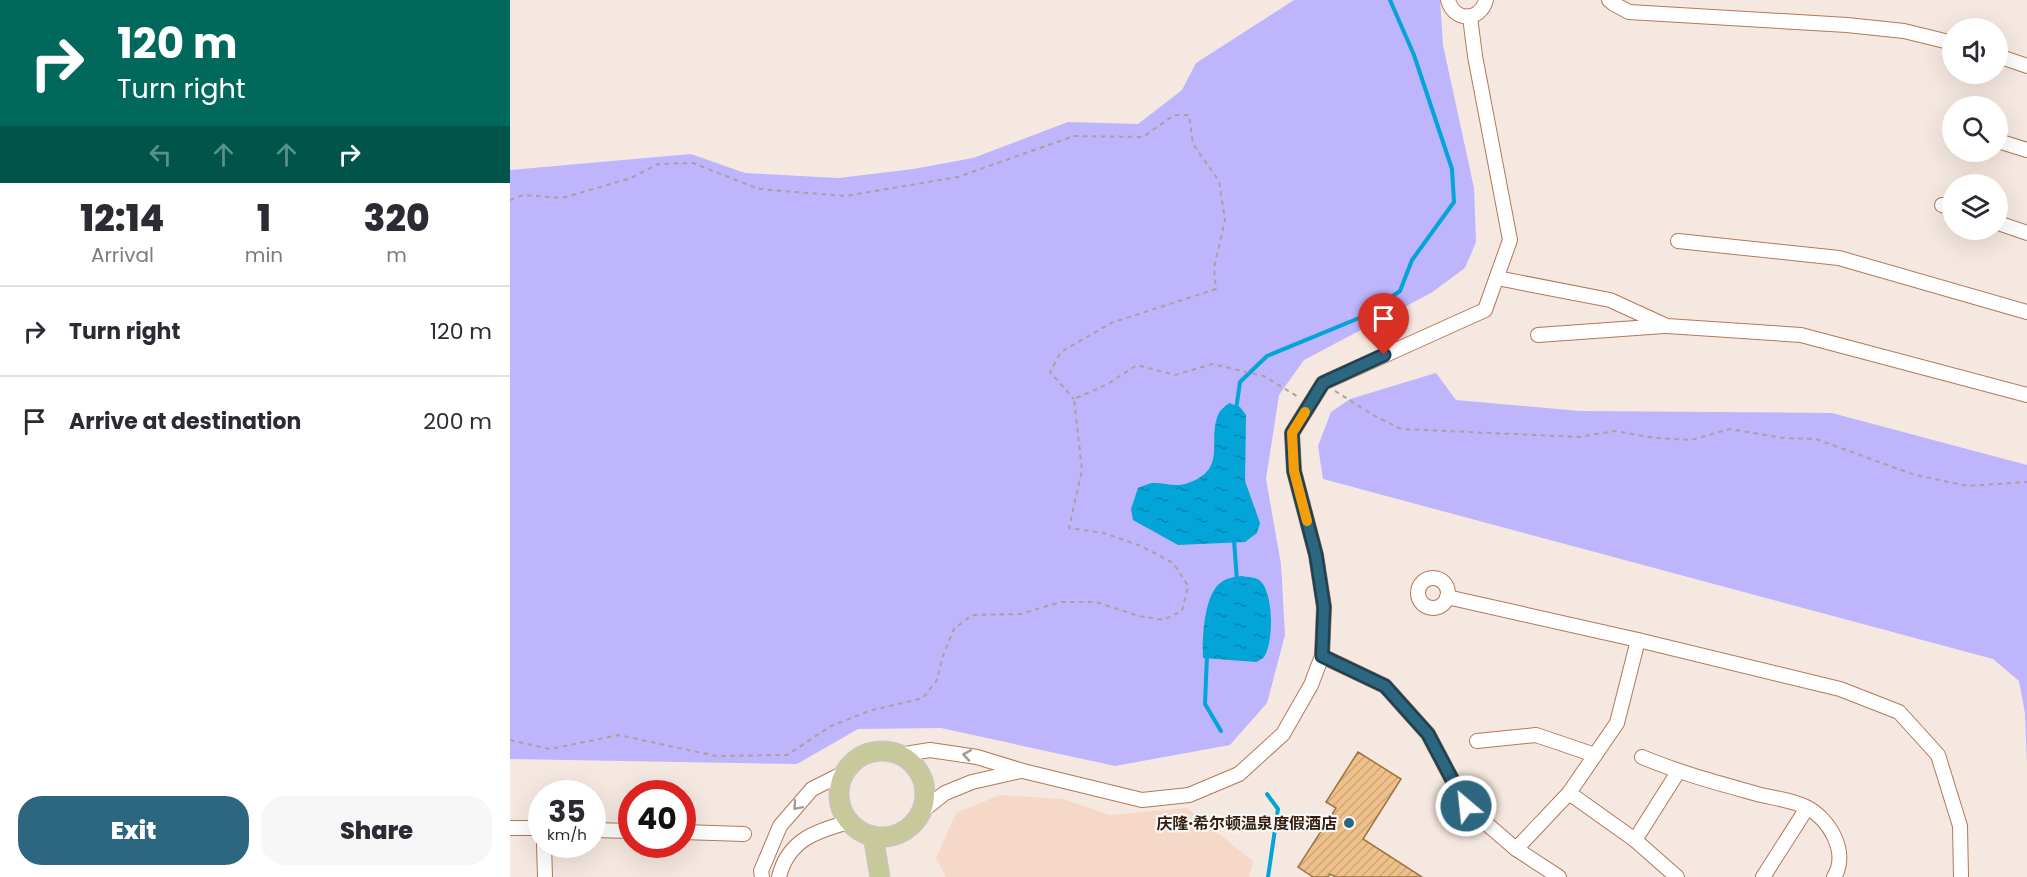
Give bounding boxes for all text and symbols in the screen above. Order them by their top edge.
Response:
text: 120 m [117,14,238,73]
map controls [1942,18,2008,240]
button: sound [1942,18,2008,84]
icon: right [18,24,96,102]
text: Turn right [117,70,246,107]
button: search [1942,96,2008,162]
icon: left [144,138,177,171]
icon: ahead [207,138,240,171]
icon: ahead [270,138,303,171]
icon: right [333,138,366,171]
button: layers [1942,174,2008,240]
text: 12:14 [80,193,164,244]
text: 1 [257,193,271,244]
text: 320 [364,193,430,244]
text: Arrival [91,241,154,269]
text: min [245,241,283,269]
text: m [386,241,407,269]
pin [1358,293,1409,355]
icon: arrive [1367,302,1400,335]
icon: right [18,315,51,348]
text: Turn right [69,316,180,347]
text: 120 m [430,316,492,347]
icon: arrive [18,405,51,438]
text: Arrive at destination [69,406,301,437]
text: 200 m [423,406,492,437]
one-way arrow [962,750,972,762]
position arrow [1434,774,1498,838]
speed limit sign: 40 [618,780,696,858]
text: 35 [548,790,586,833]
button: Exit [18,796,249,865]
button: Share [261,796,492,865]
one-way arrow [794,799,805,810]
place label: 庆隆·希尔顿温泉度假酒店 [1156,812,1337,835]
marker: 庆隆·希尔顿温泉度假酒店 [1342,816,1356,830]
text: km/h [547,824,587,845]

